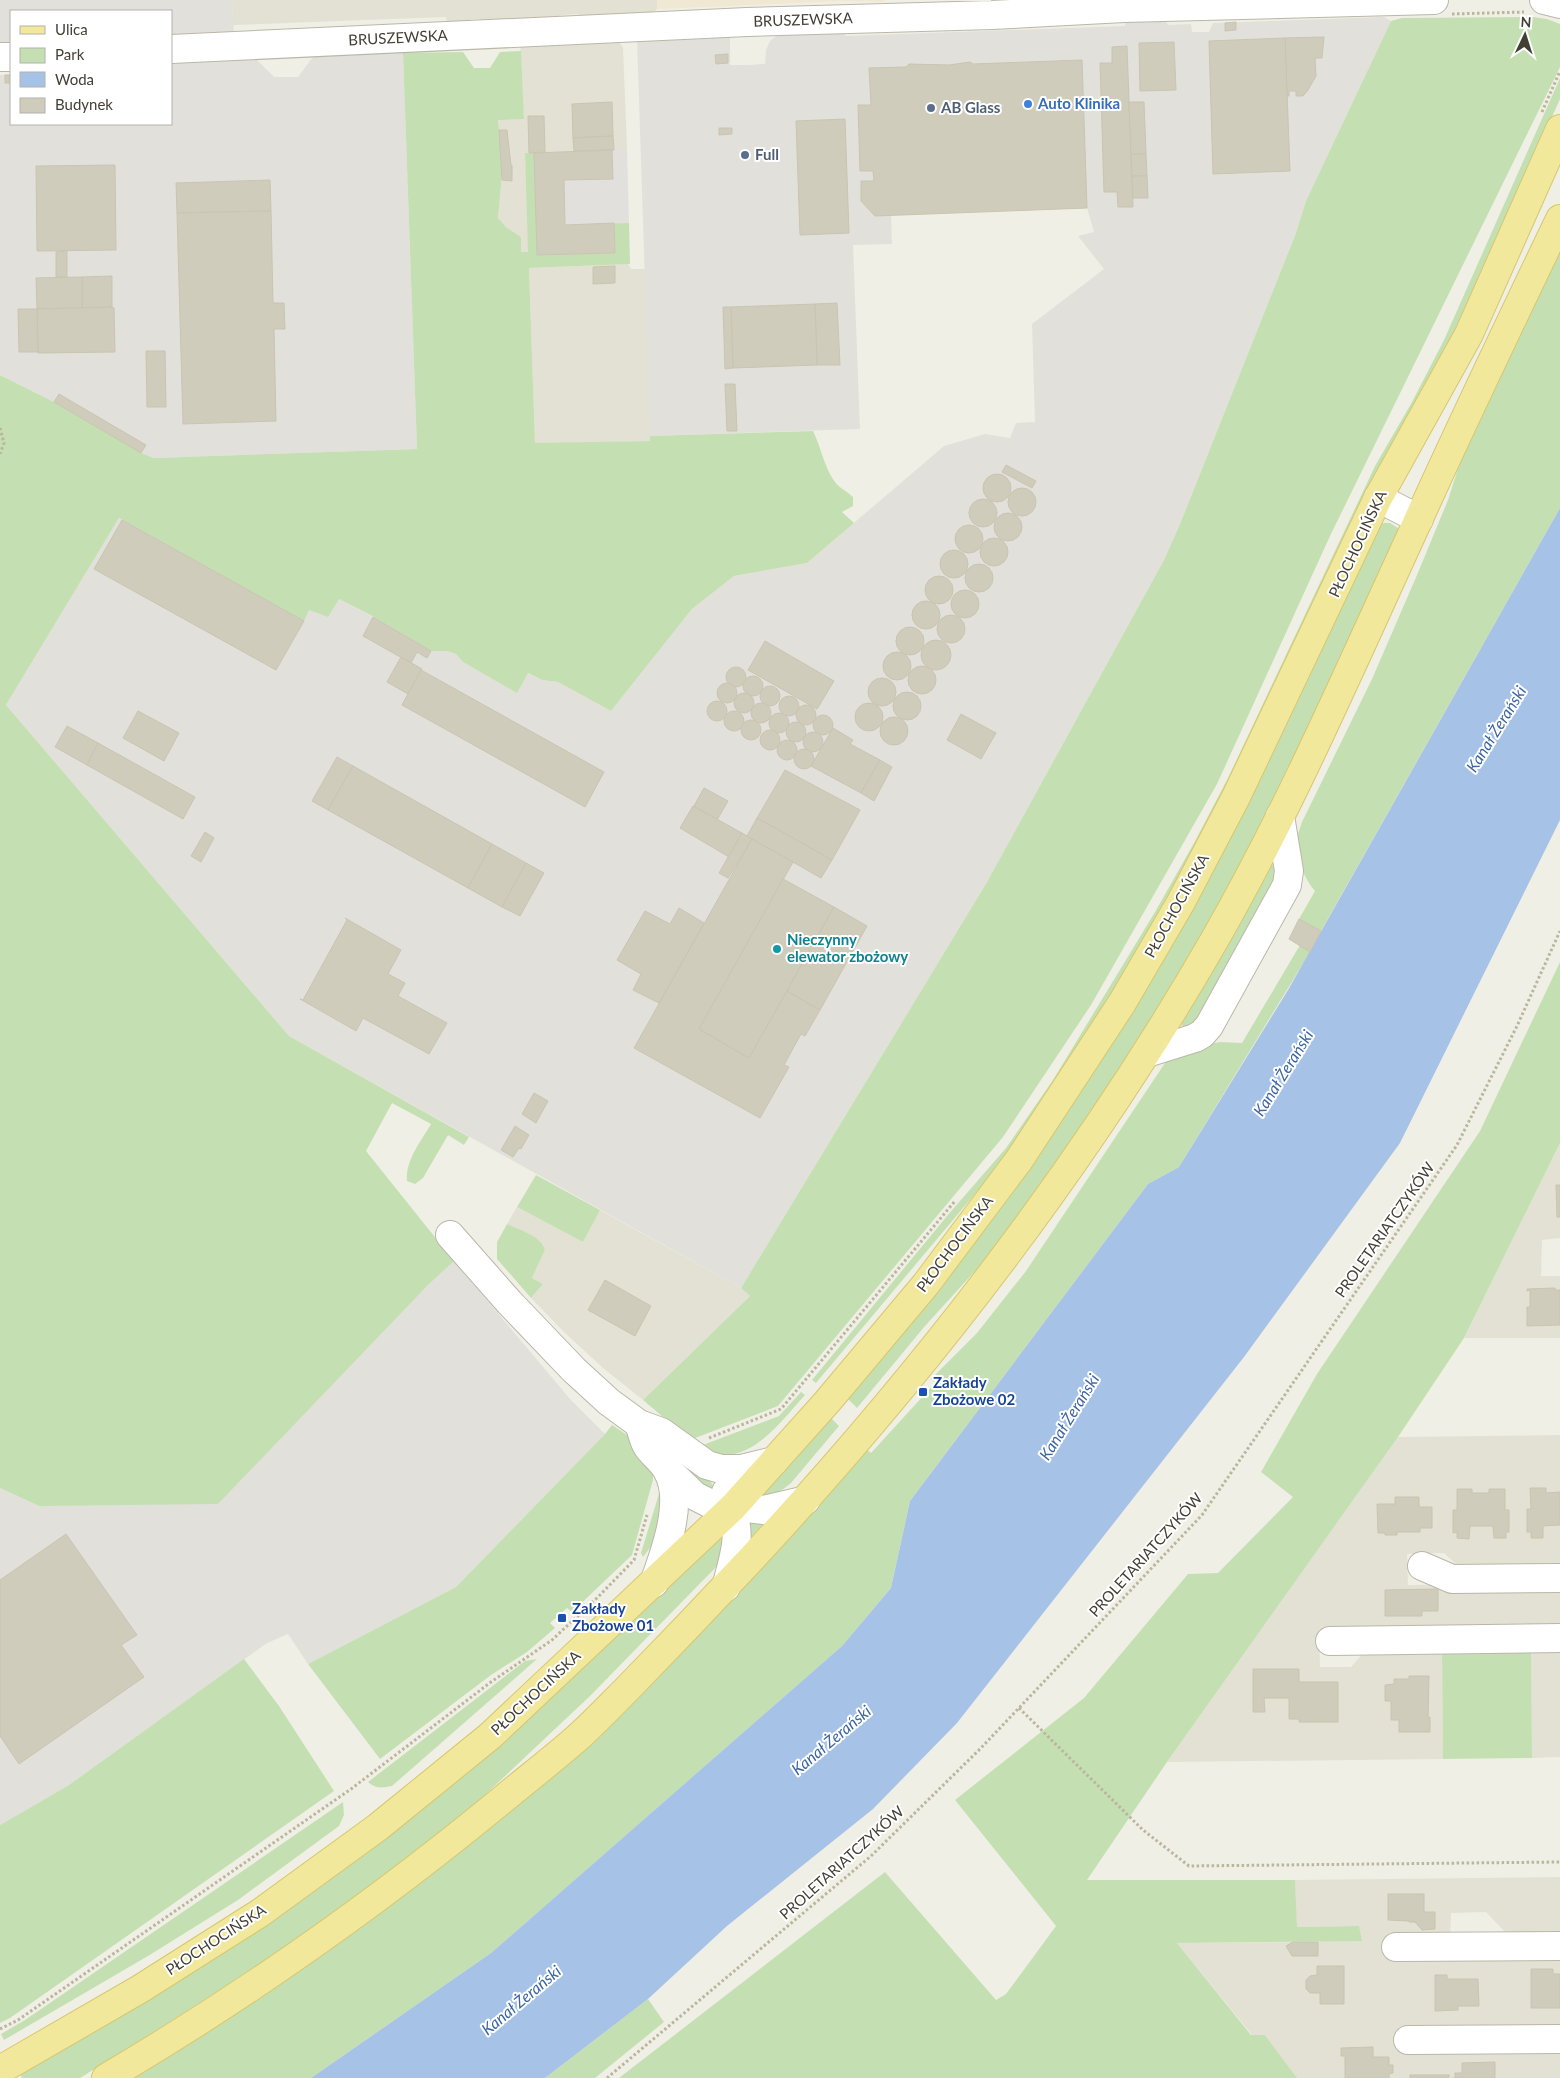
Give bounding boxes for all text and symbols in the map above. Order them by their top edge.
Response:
street label: BRUSZEWSKA [753,8,854,30]
legend [10,10,172,125]
north arrow [1500,10,1550,60]
text: N [1520,13,1532,30]
text: Ulica [55,20,88,38]
street label: BRUSZEWSKA [348,25,449,49]
text: Park [55,45,85,63]
text: Woda [55,70,94,88]
place label: Auto Klinika [1037,94,1120,112]
text: Budynek [55,95,113,113]
place label: AB Glass [940,98,1001,116]
marker: Auto Klinika [1022,98,1034,110]
marker: AB Glass [925,102,937,114]
place label: Full [755,145,779,163]
marker: Full [739,149,751,161]
street label: PŁOCHOCIŃSKA [1324,487,1390,600]
water label: Kanał Żerański [1462,682,1530,775]
street label: PŁOCHOCIŃSKA [1140,850,1212,961]
place label: Nieczynny elewator zbożowy [787,930,908,965]
marker: Nieczynny elewator zbożowy [771,943,783,955]
water label: Kanał Żerański [1249,1026,1317,1119]
street label: PROLETARIATCZYKÓW [1331,1158,1438,1300]
street label: PŁOCHOCIŃSKA [912,1191,997,1295]
water label: Kanał Żerański [1035,1370,1103,1463]
place label: Zakłady Zbożowe 02 [933,1373,1016,1408]
marker: Zakłady Zbożowe 02 [917,1386,929,1398]
street label: PROLETARIATCZYKÓW [1085,1488,1206,1620]
place label: Zakłady Zbożowe 01 [572,1599,654,1634]
marker: Zakłady Zbożowe 01 [556,1612,568,1624]
street label: PŁOCHOCIŃSKA [487,1646,584,1738]
water label: Kanał Żerański [787,1701,874,1778]
street label: PROLETARIATCZYKÓW [776,1801,907,1923]
street label: PŁOCHOCIŃSKA [162,1900,270,1978]
water label: Kanał Żerański [477,1961,564,2038]

